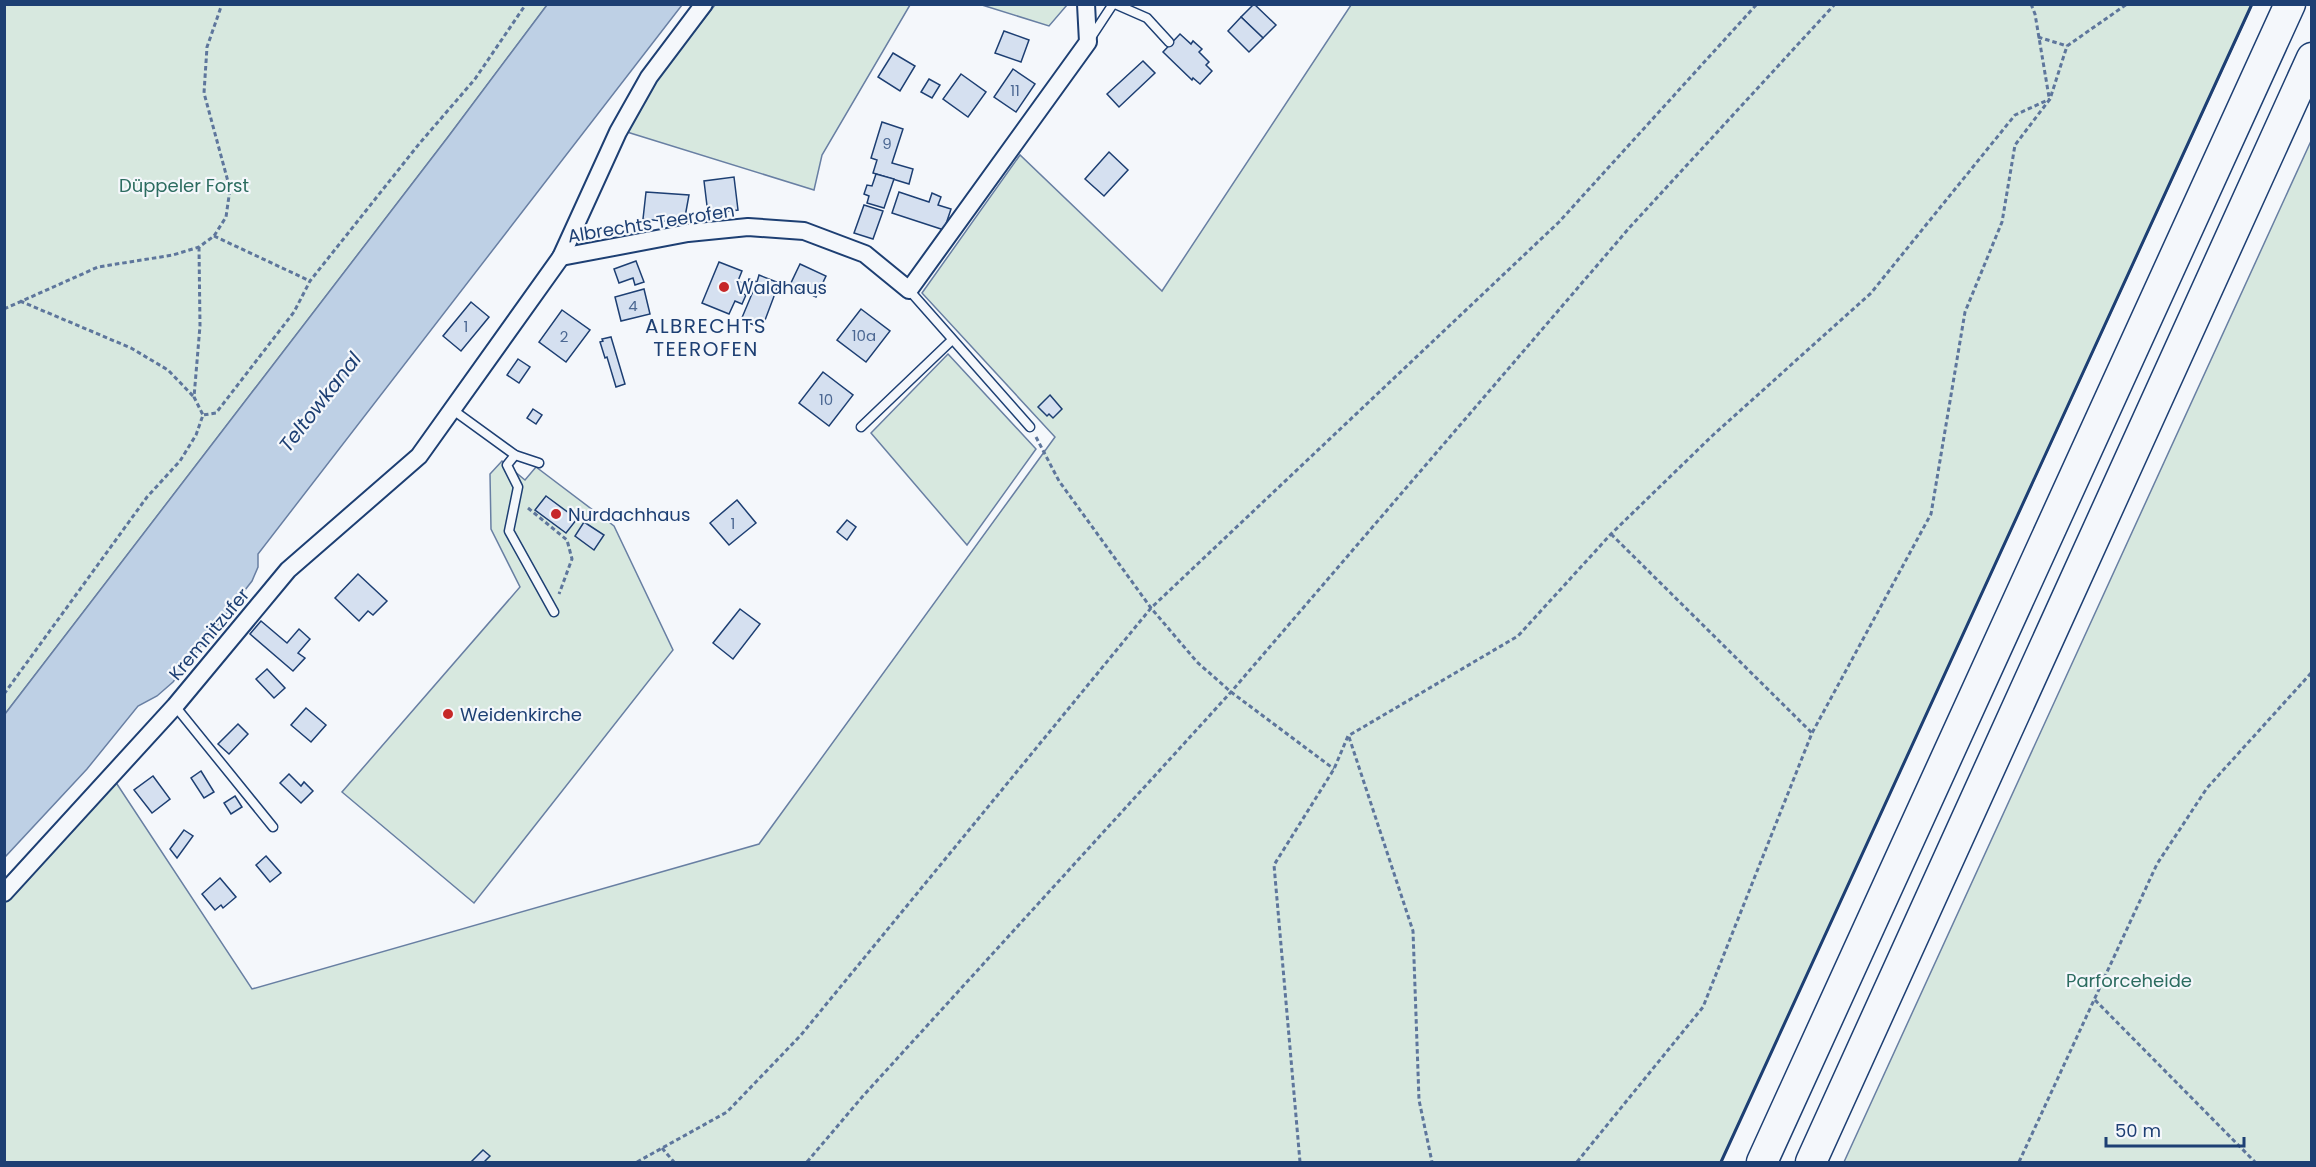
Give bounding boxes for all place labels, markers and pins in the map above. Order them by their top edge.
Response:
place label: Waldhaus [736,275,827,300]
marker: Waldhaus [717,280,731,294]
place label: Nurdachhaus [568,502,690,527]
marker: Nurdachhaus [549,507,563,521]
place label: Weidenkirche [460,702,582,727]
marker: Weidenkirche [441,707,455,721]

